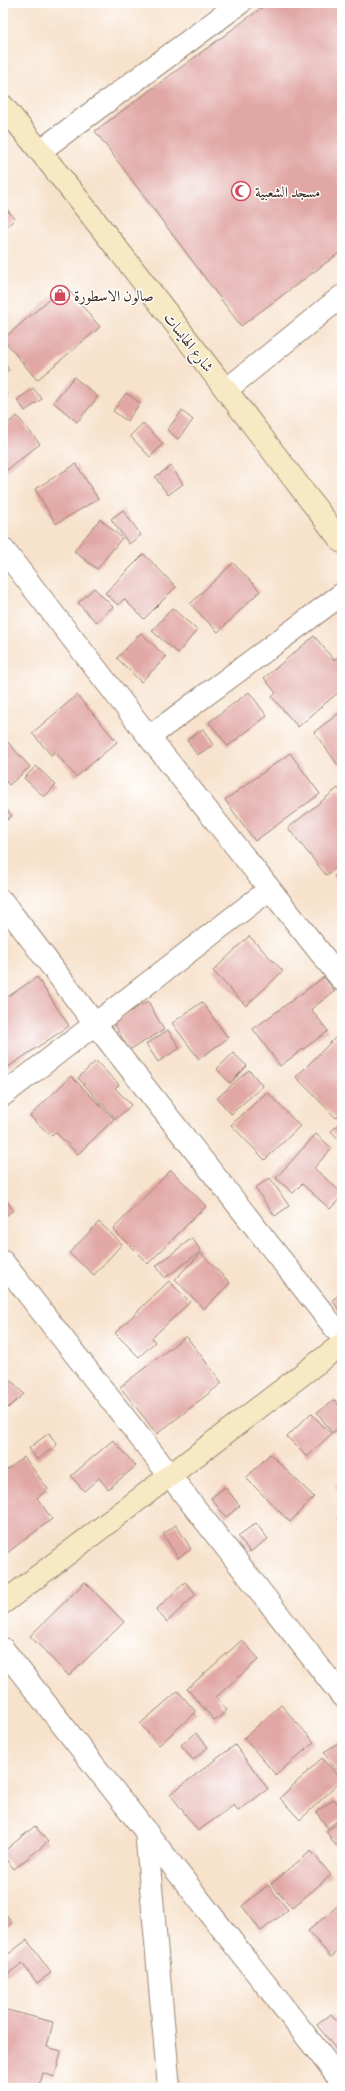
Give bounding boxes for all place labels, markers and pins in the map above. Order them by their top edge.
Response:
mosque icon: مسجد الشعبية [230,180,252,202]
place label: مسجد الشعبية [255,182,320,201]
shop icon: صالون الاسطورة [49,284,71,306]
place label: صالون الاسطورة [74,286,154,305]

